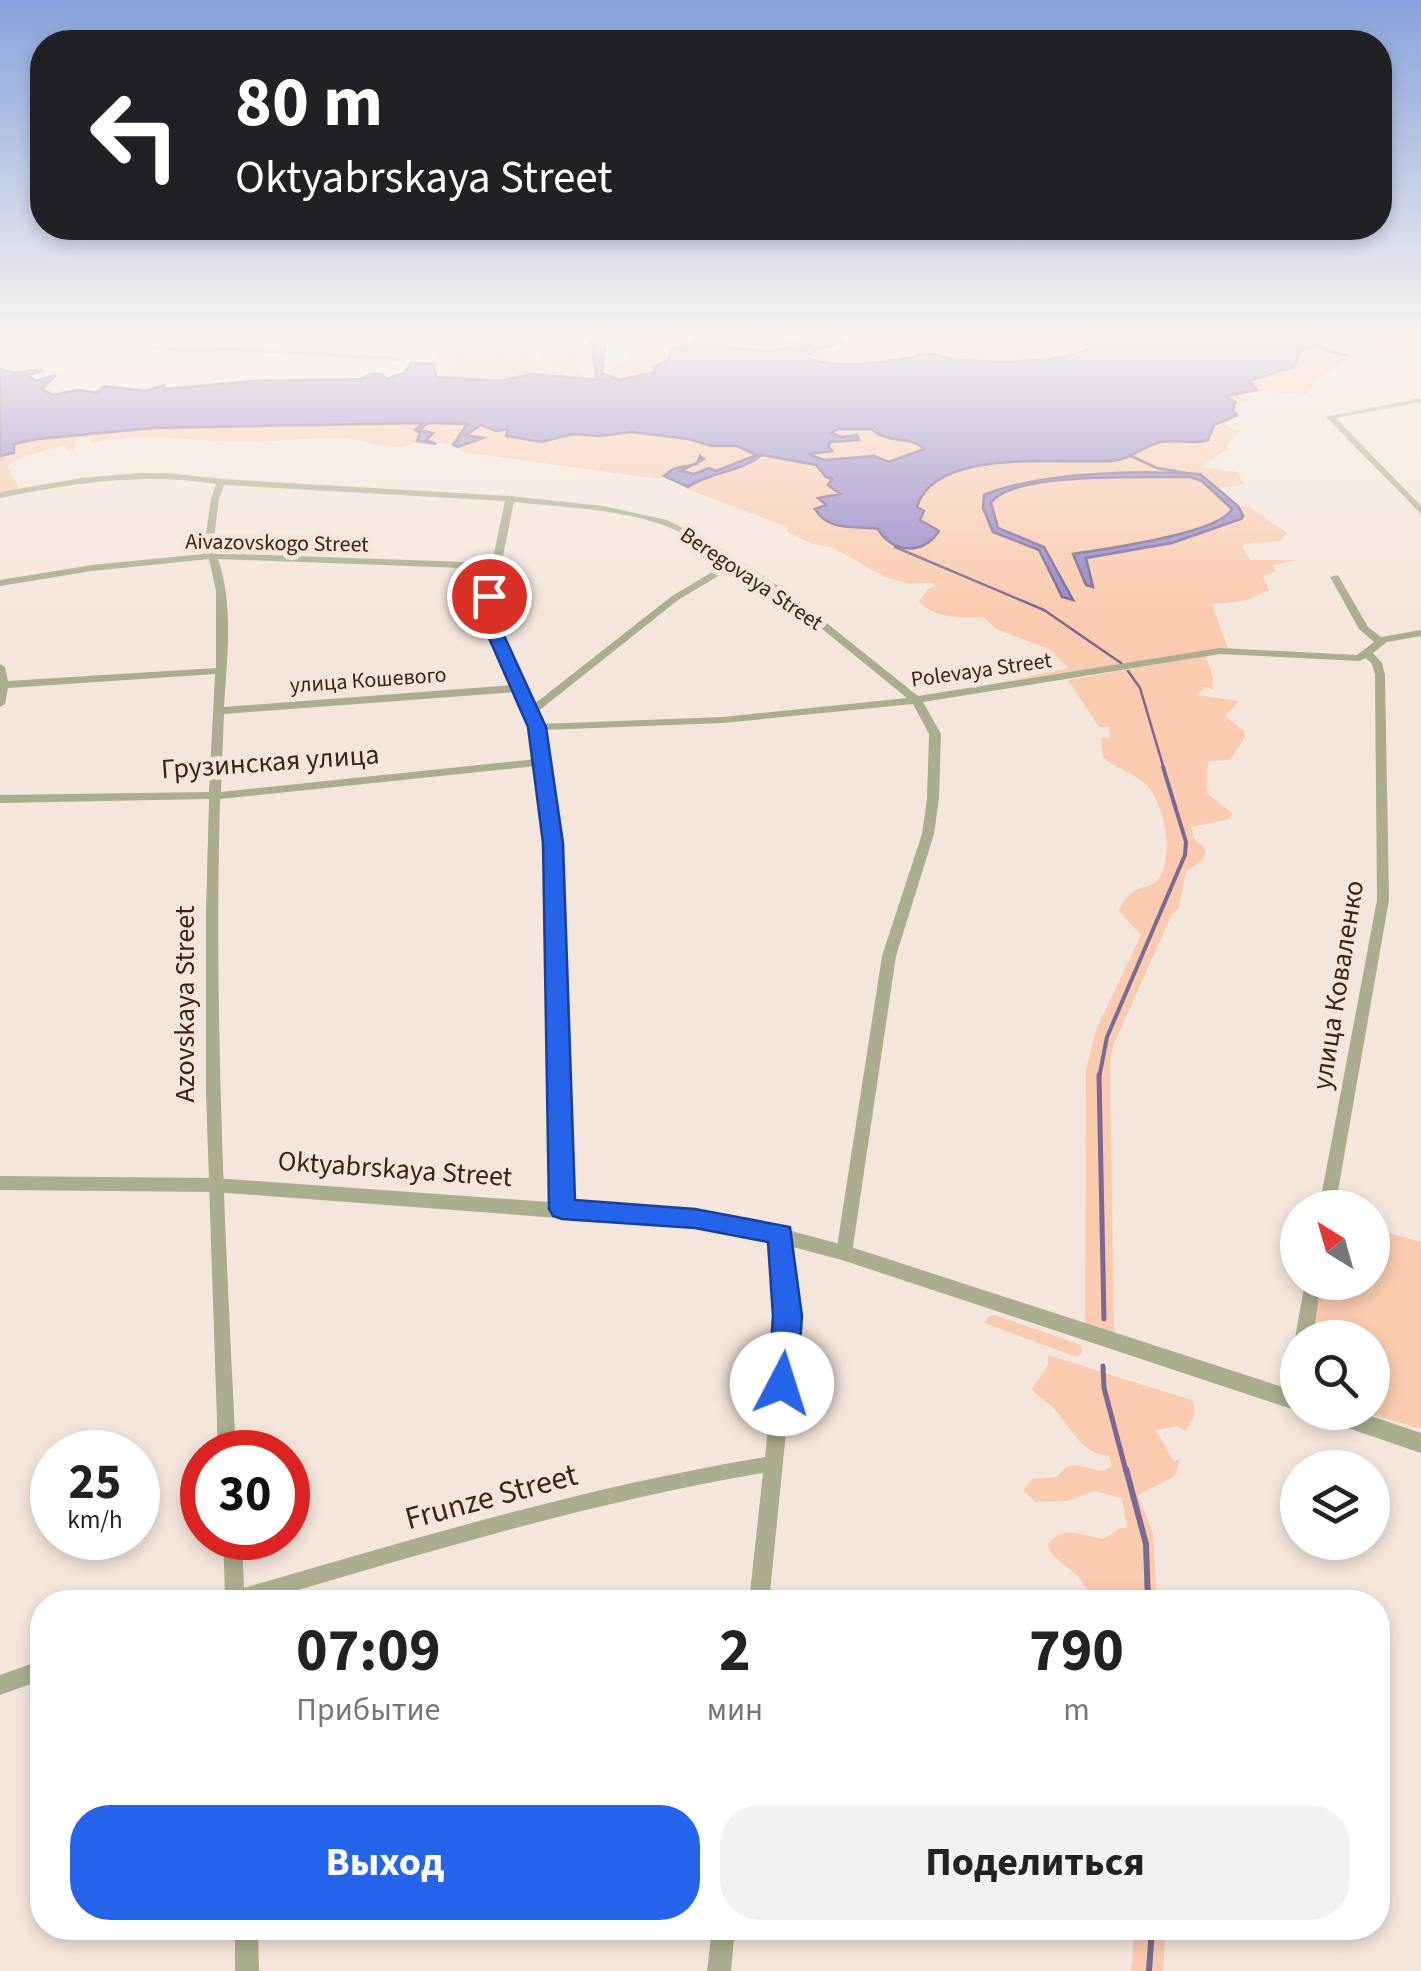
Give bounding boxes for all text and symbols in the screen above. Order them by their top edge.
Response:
text: 80 m [235,53,383,153]
icon: left [70,70,200,200]
text: Oktyabrskaya Street [235,146,612,210]
street label: Beregovaya Street [674,519,830,639]
street label: Aivazovskogo Street [185,525,370,561]
pin [447,554,532,639]
icon: arrive [462,569,517,624]
street label: Polevaya Street [909,644,1054,696]
street label: улица Кошевого [289,659,448,701]
street label: Грузинская улица [160,734,381,790]
street label: улица Коваленко [1302,878,1374,1093]
street label: Azovskaya Street [165,905,205,1102]
street label: Oktyabrskaya Street [276,1141,514,1197]
north arrow [1280,1190,1390,1300]
map controls [1280,1190,1390,1560]
button: search [1280,1320,1390,1430]
position arrow [730,1332,834,1436]
speed limit sign: 30 [180,1430,310,1560]
text: 25 [69,1447,121,1518]
button: layers [1280,1450,1390,1560]
street label: Frunze Street [400,1452,583,1542]
text: km/h [67,1502,123,1538]
text: 07:09 [296,1609,441,1694]
text: 2 [719,1609,751,1694]
text: 790 [1029,1609,1124,1694]
text: Прибытие [296,1687,440,1733]
text: мин [707,1687,763,1733]
text: m [1063,1687,1090,1733]
button: Выход [70,1805,700,1920]
button: Поделиться [720,1805,1350,1920]

